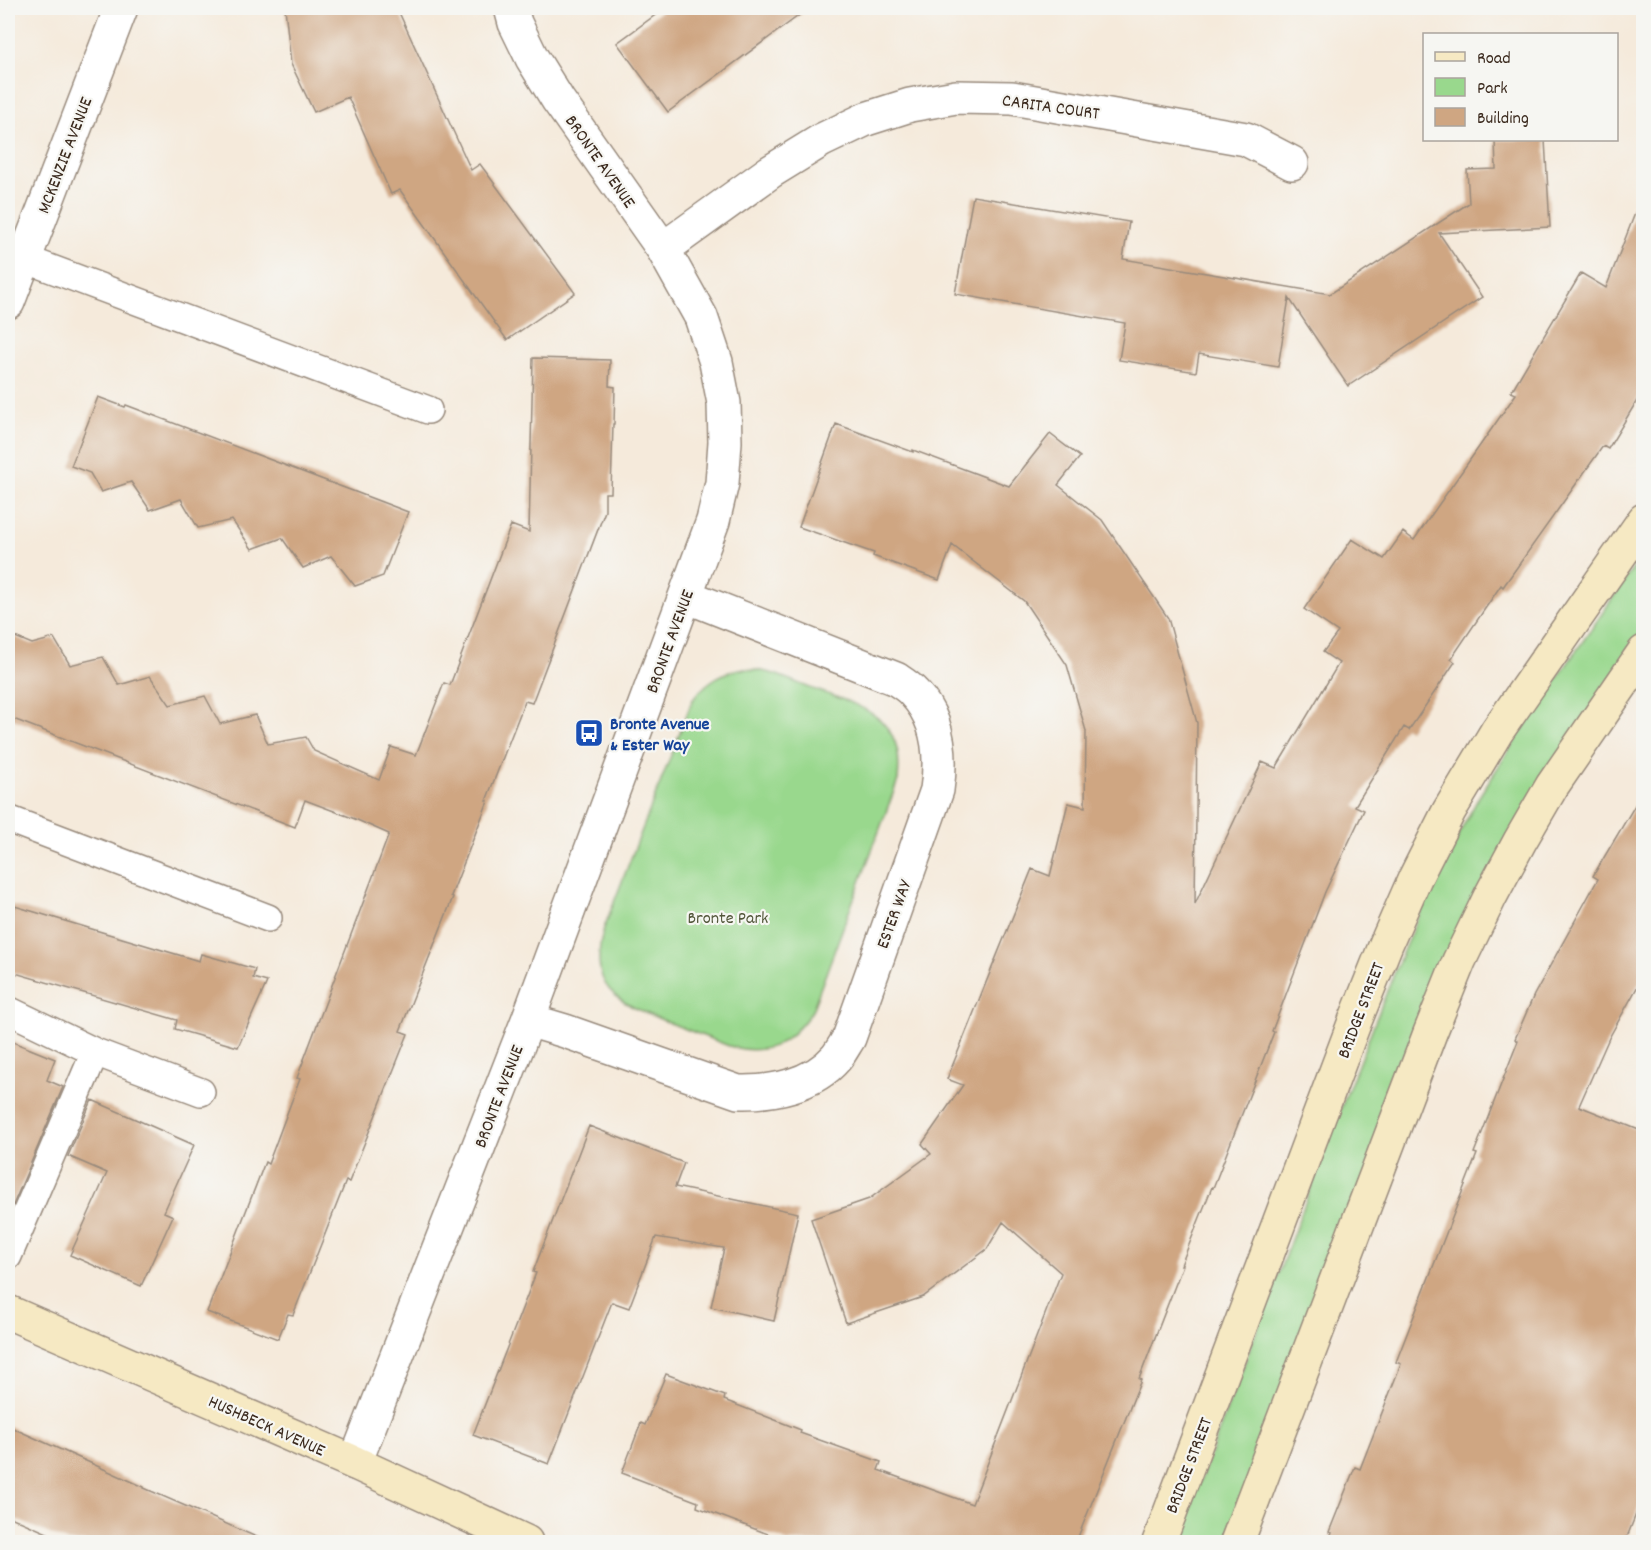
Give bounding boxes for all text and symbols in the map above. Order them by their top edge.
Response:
legend [1423,33,1618,141]
text: Road [1477,47,1511,72]
text: Park [1477,77,1508,102]
street label: CARITA COURT [1000,89,1101,128]
street label: MCKENZIE AVENUE [33,94,100,218]
text: Building [1477,107,1529,132]
street label: BRONTE AVENUE [558,111,640,214]
street label: BRONTE AVENUE [641,587,702,697]
place label: Bronte Avenue & Ester Way [610,713,710,759]
bus stop icon: Bronte Avenue & Ester Way [573,717,605,749]
street label: ESTER WAY [871,876,920,953]
park label: Bronte Park [688,907,768,932]
street label: BRIDGE STREET [1333,959,1392,1063]
street label: BRONTE AVENUE [469,1042,531,1152]
street label: HUSHBECK AVENUE [204,1390,328,1464]
street label: BRIDGE STREET [1161,1414,1220,1518]

